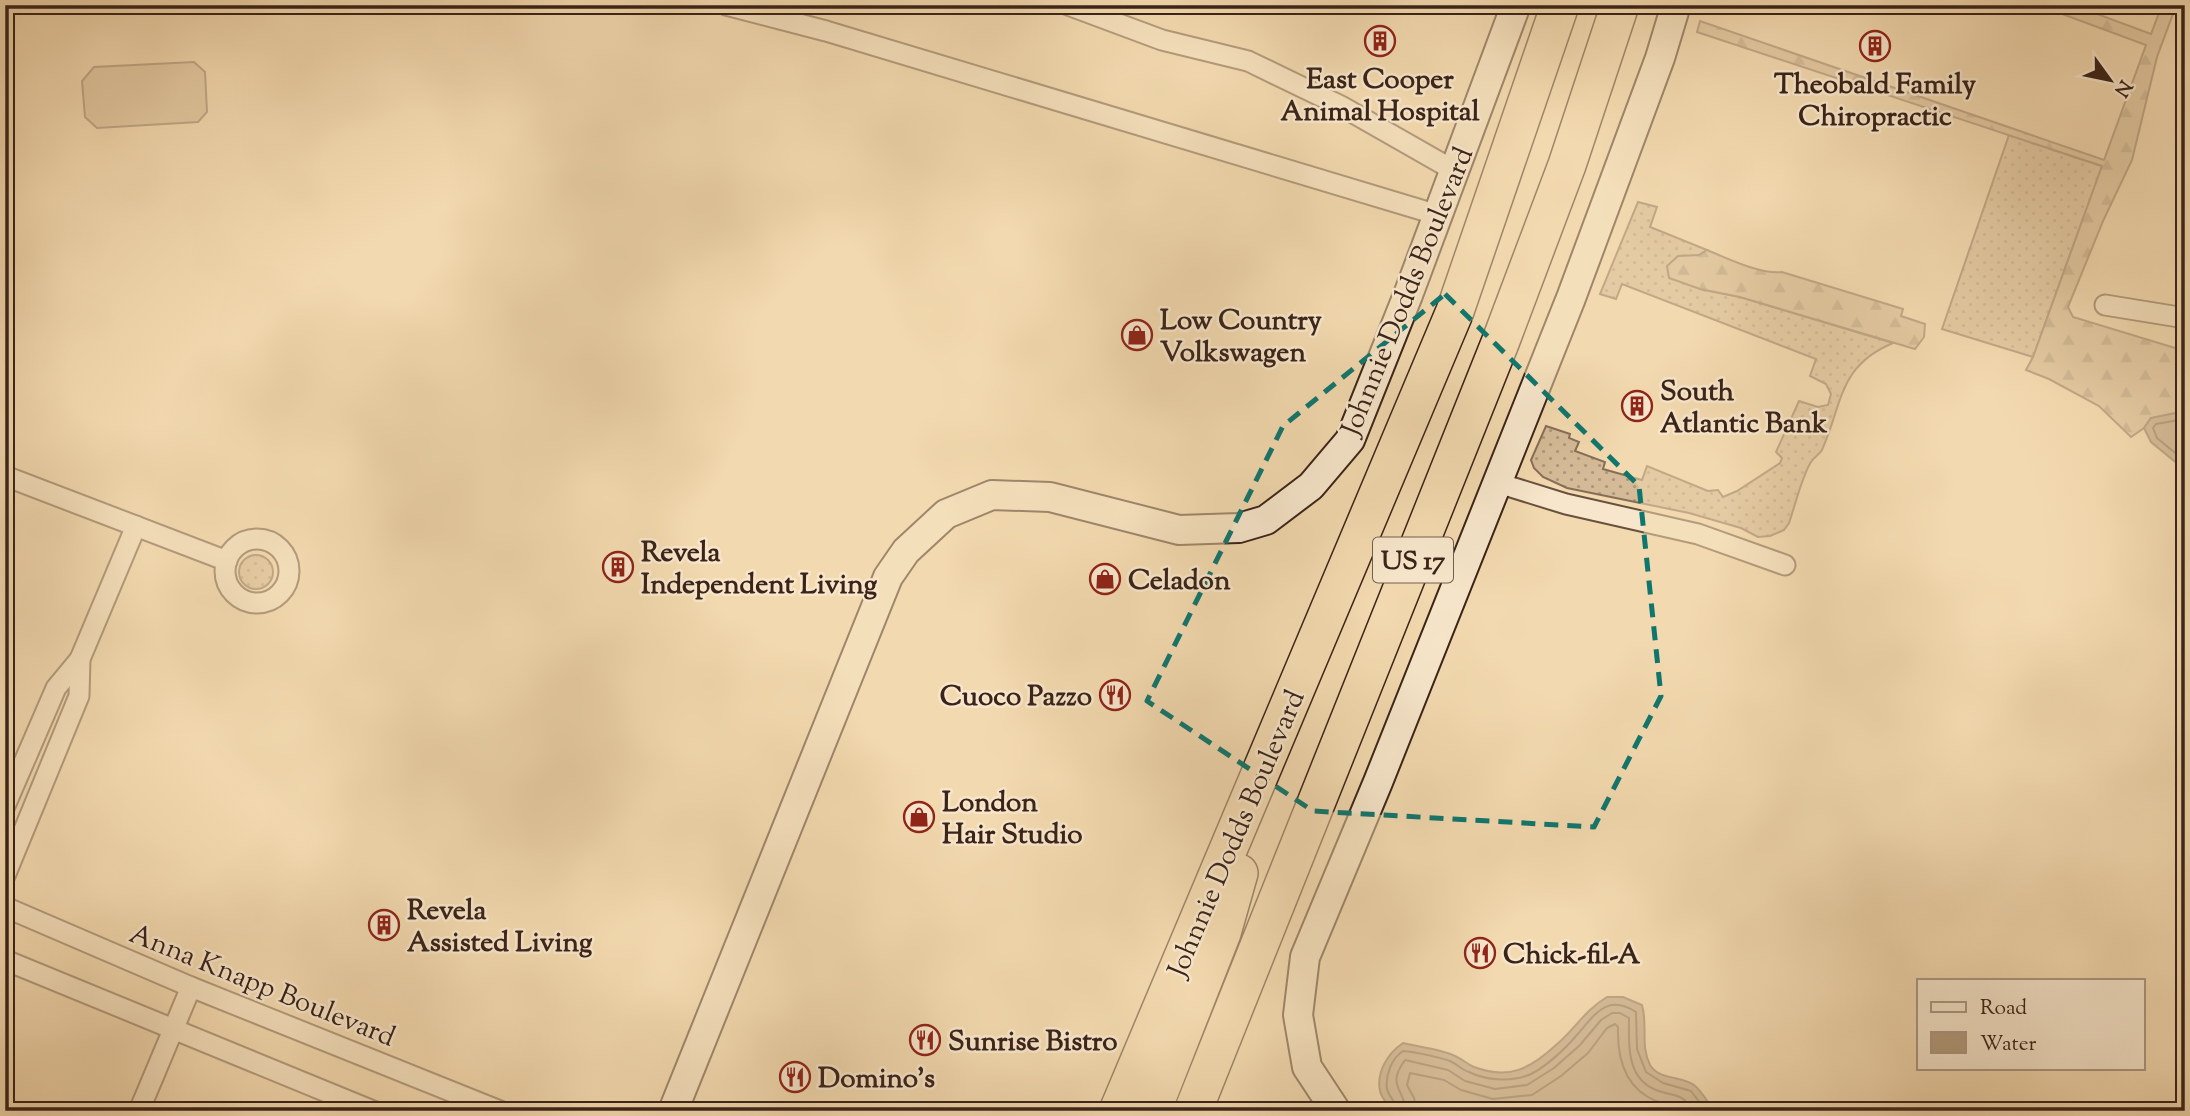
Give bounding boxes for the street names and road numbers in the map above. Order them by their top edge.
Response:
street label: Johnnie Dodds Boulevard [1332,142,1485,444]
road number: US 17 [1373,538,1453,582]
street label: Johnnie Dodds Boulevard [1158,684,1316,986]
street label: Anna Knapp Boulevard [123,915,401,1059]

